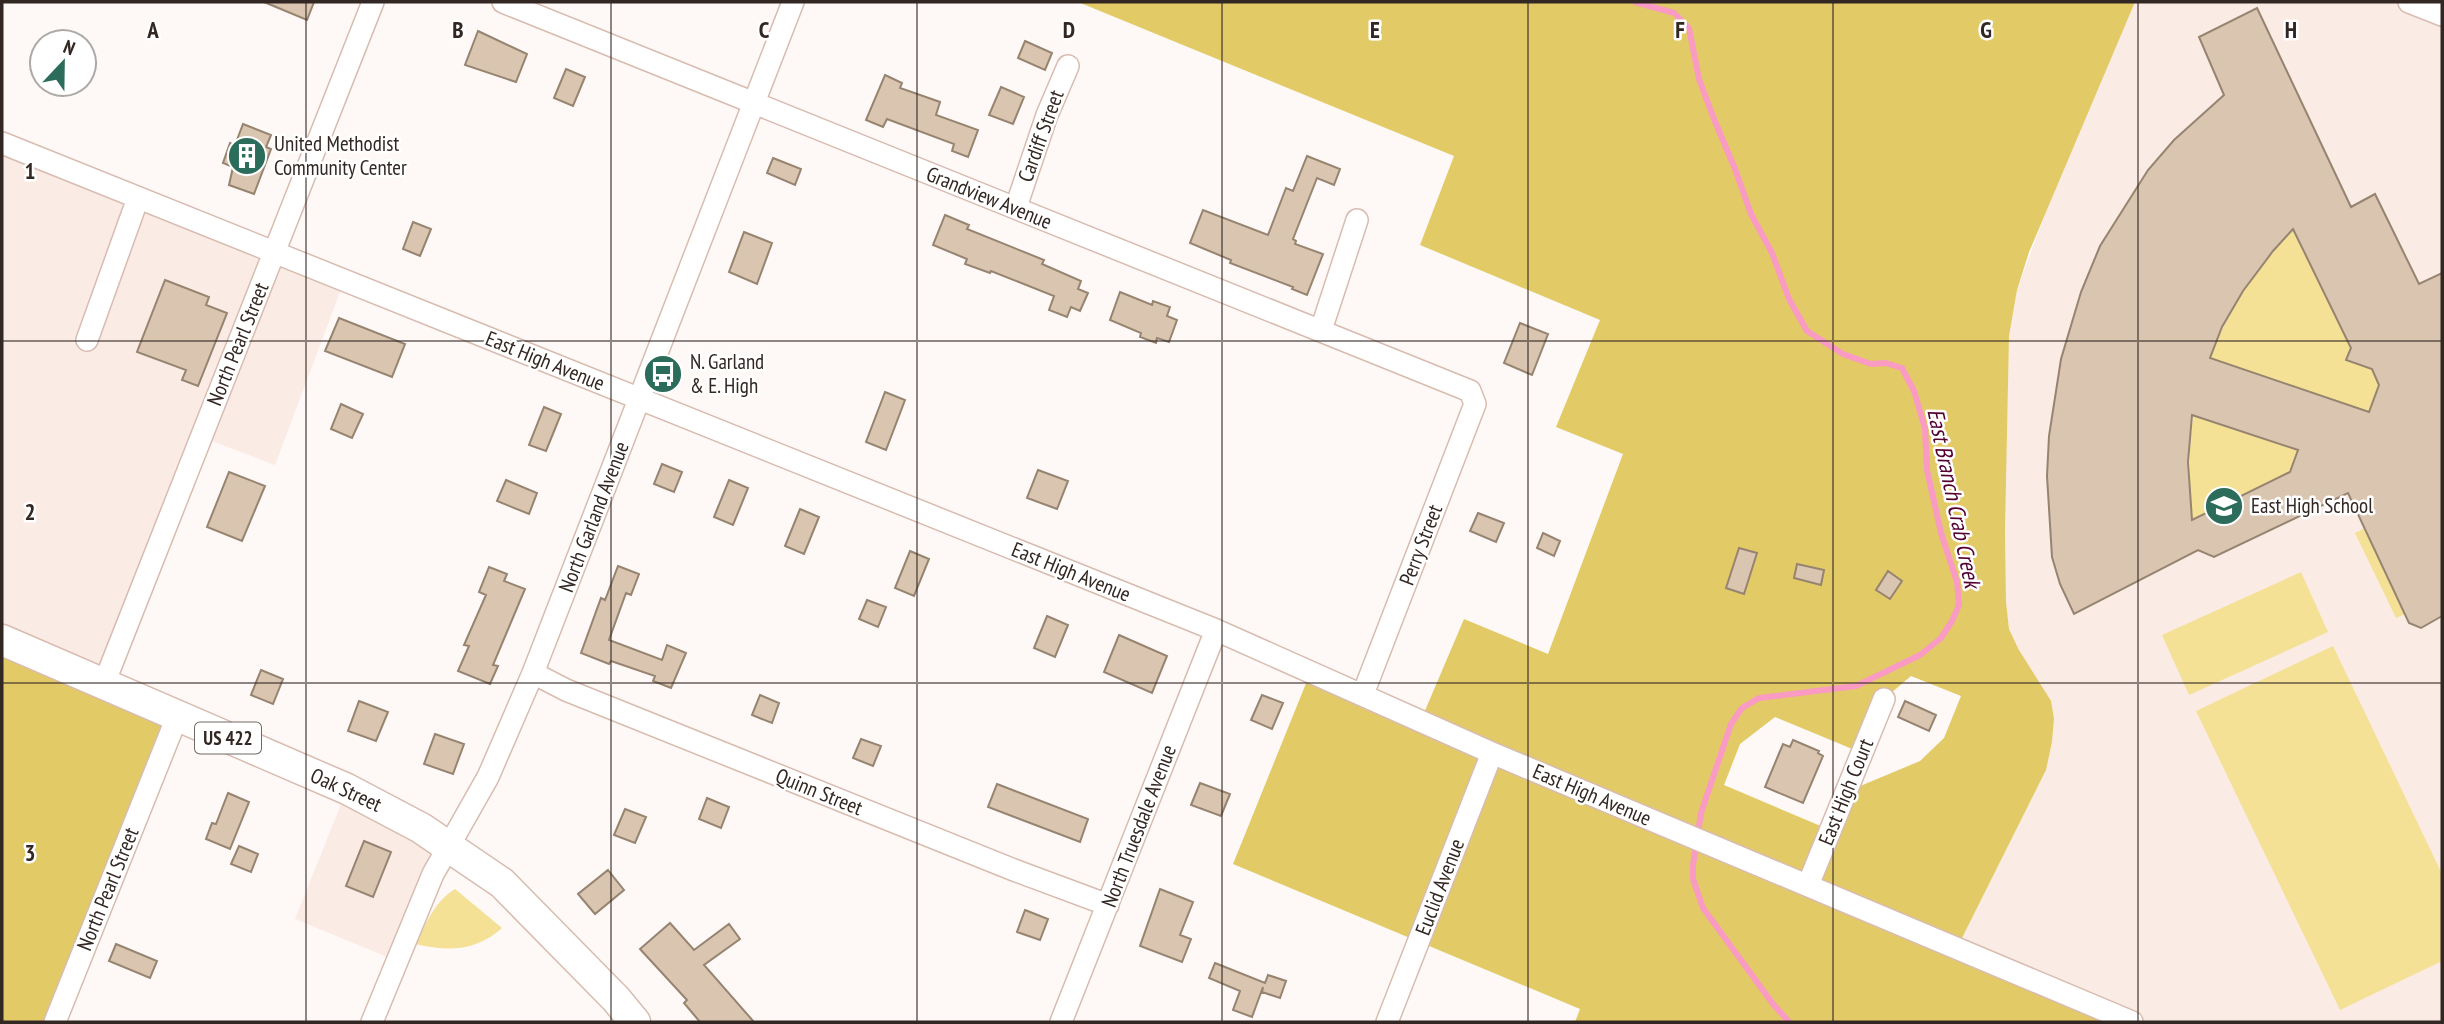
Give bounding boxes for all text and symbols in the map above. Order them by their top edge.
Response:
text: A [146,15,159,44]
text: B [452,15,464,44]
text: C [759,15,770,44]
text: D [1063,15,1075,44]
text: E [1370,15,1380,44]
text: F [1675,15,1685,44]
text: G [1980,15,1992,44]
text: H [2285,15,2297,44]
north arrow [28,28,98,98]
text: N [60,34,79,60]
street label: Cardiff Street [1011,86,1070,185]
place label: United Methodist Community Center [274,130,407,181]
building icon: United Methodist Community Center [226,135,268,177]
text: 1 [25,156,36,185]
street label: Grandview Avenue [922,160,1056,235]
street label: North Pearl Street [201,278,275,409]
street label: East High Avenue [482,324,609,397]
place label: N. Garland & E. High [690,348,764,399]
bus stop icon: N. Garland & E. High [642,353,684,395]
water label: East Branch Crab Creek [1921,406,1988,593]
street label: North Garland Avenue [552,438,635,596]
school or university icon: East High School [2203,485,2245,527]
place label: East High School [2251,492,2373,519]
text: 2 [25,497,36,526]
street label: Perry Street [1393,500,1448,589]
street label: East High Avenue [1008,535,1135,608]
road number: US 422 [195,722,261,754]
street label: East High Court [1812,734,1879,849]
street label: North Truesdale Avenue [1095,741,1182,911]
street label: East High Avenue [1529,758,1655,832]
street label: Oak Street [306,761,386,818]
street label: Quinn Street [772,762,867,821]
street label: North Pearl Street [71,823,145,954]
street label: Euclid Avenue [1409,835,1470,939]
text: 3 [25,838,36,867]

